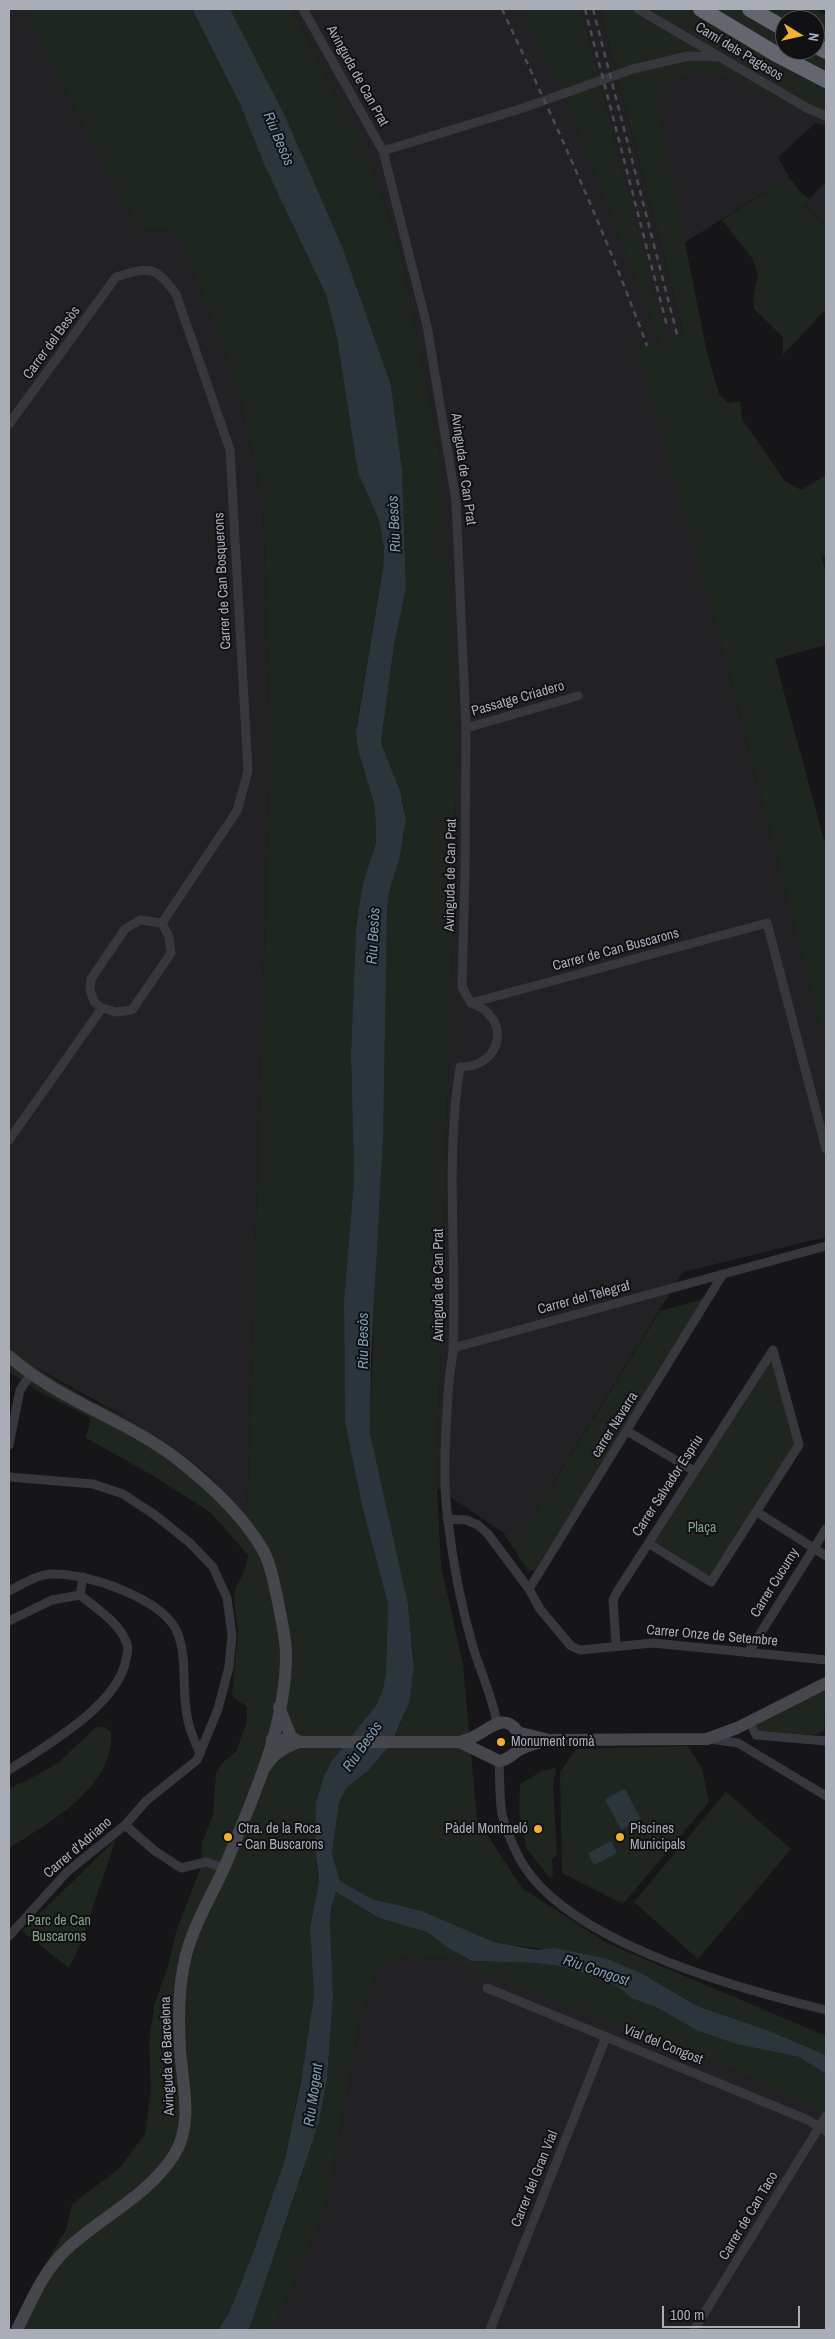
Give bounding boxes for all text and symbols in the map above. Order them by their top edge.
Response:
north arrow [775,10,825,60]
street label: Camí dels Pagesos [692,19,786,85]
street label: Avinguda de Can Prat [322,23,392,129]
text: N [804,32,823,43]
water label: Riu Besòs [259,109,297,169]
street label: Carrer del Besòs [20,303,84,383]
street label: Avinguda de Can Prat [447,412,479,526]
water label: Riu Besòs [385,495,405,553]
street label: Carrer de Can Bosquerons [211,512,235,650]
street label: Passatge Criadero [470,678,566,720]
street label: Avinguda de Can Prat [442,818,460,932]
water label: Riu Besòs [364,907,384,965]
street label: Carrer de Can Buscarons [551,925,681,975]
street label: Avinguda de Can Prat [431,1229,447,1341]
street label: Carrer del Telegraf [536,1278,632,1318]
water label: Riu Besòs [355,1313,373,1369]
street label: carrer Navarra [588,1389,642,1461]
street label: Carrer Salvador Espriu [629,1432,707,1540]
park label: Plaça [688,1520,716,1536]
street label: Carrer Cucurny [747,1545,803,1621]
street label: Carrer Onze de Setembre [645,1622,779,1650]
water label: Riu Besòs [339,1719,387,1775]
place label: Monument romà [511,1734,595,1750]
marker: Monument romà [495,1736,507,1748]
street label: Carrer d'Adriano [41,1814,115,1882]
place label: Ctra. de la Roca - Can Buscarons [238,1821,323,1854]
place label: Pàdel Montmeló [445,1821,528,1837]
place label: Piscines Municipals [630,1821,686,1854]
marker: Pàdel Montmeló [532,1823,544,1835]
marker: Ctra. de la Roca - Can Buscarons [222,1831,234,1843]
marker: Piscines Municipals [614,1831,626,1843]
park label: Parc de Can Buscarons [27,1913,91,1945]
water label: Riu Congost [561,1951,631,1991]
street label: Avinguda de Barcelona [158,1996,178,2116]
street label: Vial del Congost [621,2021,705,2069]
water label: Riu Mogent [301,2062,327,2128]
street label: Carrer del Gran Vial [508,2128,562,2230]
street label: Carrer de Can Taco [716,2169,782,2263]
scale bar [665,2296,802,2328]
text: 100 m [670,2304,704,2325]

